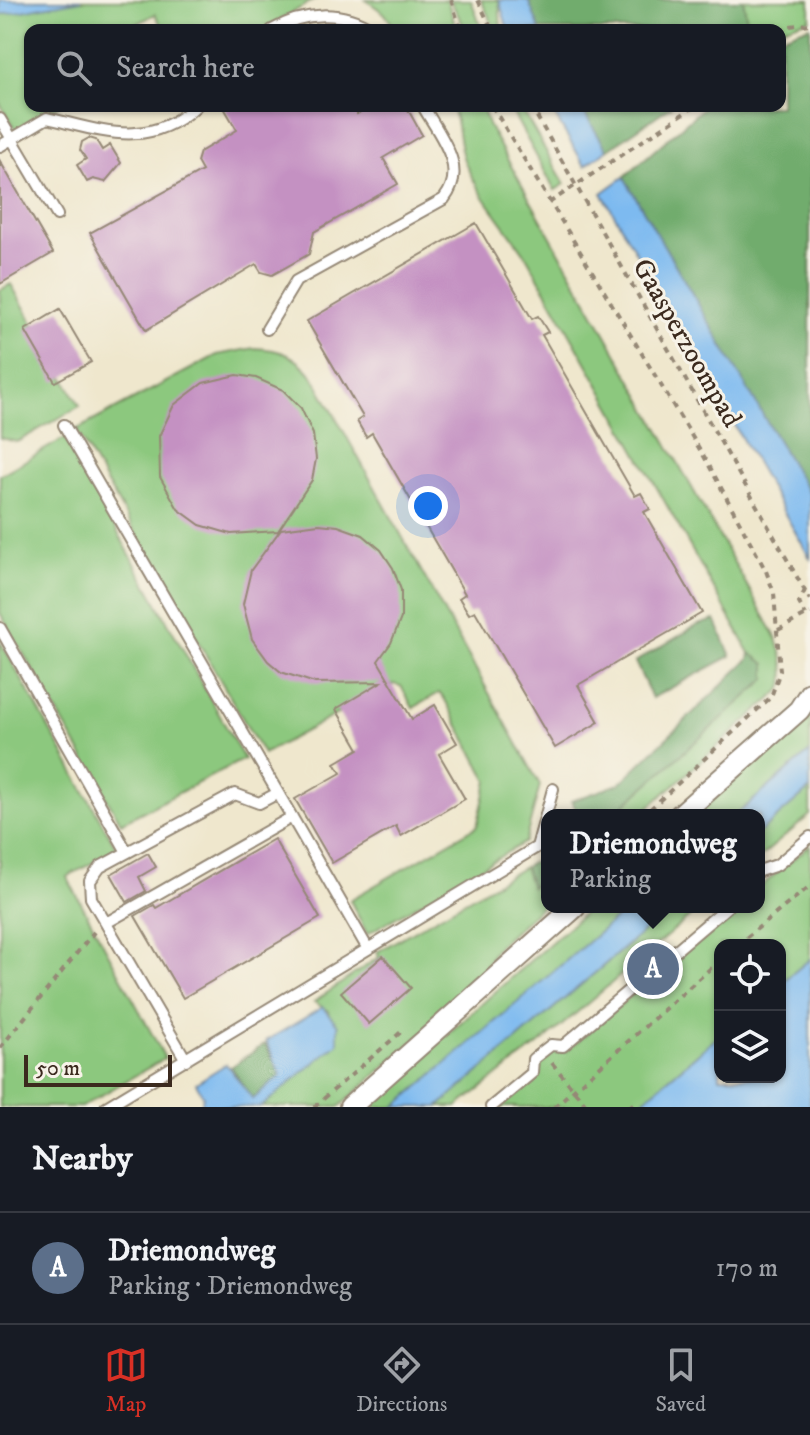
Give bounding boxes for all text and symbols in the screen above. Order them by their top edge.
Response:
search box [24,24,786,112]
icon: search [52,46,96,90]
text: Search here [116,50,255,87]
street label: Gaasperzoompad [625,252,749,434]
your location [408,486,448,526]
popup [541,809,765,913]
text: Driemondweg [569,826,737,863]
text: Parking [569,863,651,896]
pin: A [627,939,679,999]
map controls [714,939,786,1083]
button: locate [714,939,786,1011]
button: layers [714,1011,786,1083]
scale bar [24,1051,172,1087]
text: 50 m [36,1055,80,1082]
text: Nearby [32,1138,133,1180]
text: Driemondweg [108,1233,275,1270]
text: A [50,1252,66,1285]
text: 170 m [716,1252,778,1285]
text: Parking · Driemondweg [108,1270,352,1303]
tab: Map [104,1343,148,1418]
tab: Directions [356,1343,447,1418]
tab: Saved [655,1343,706,1418]

